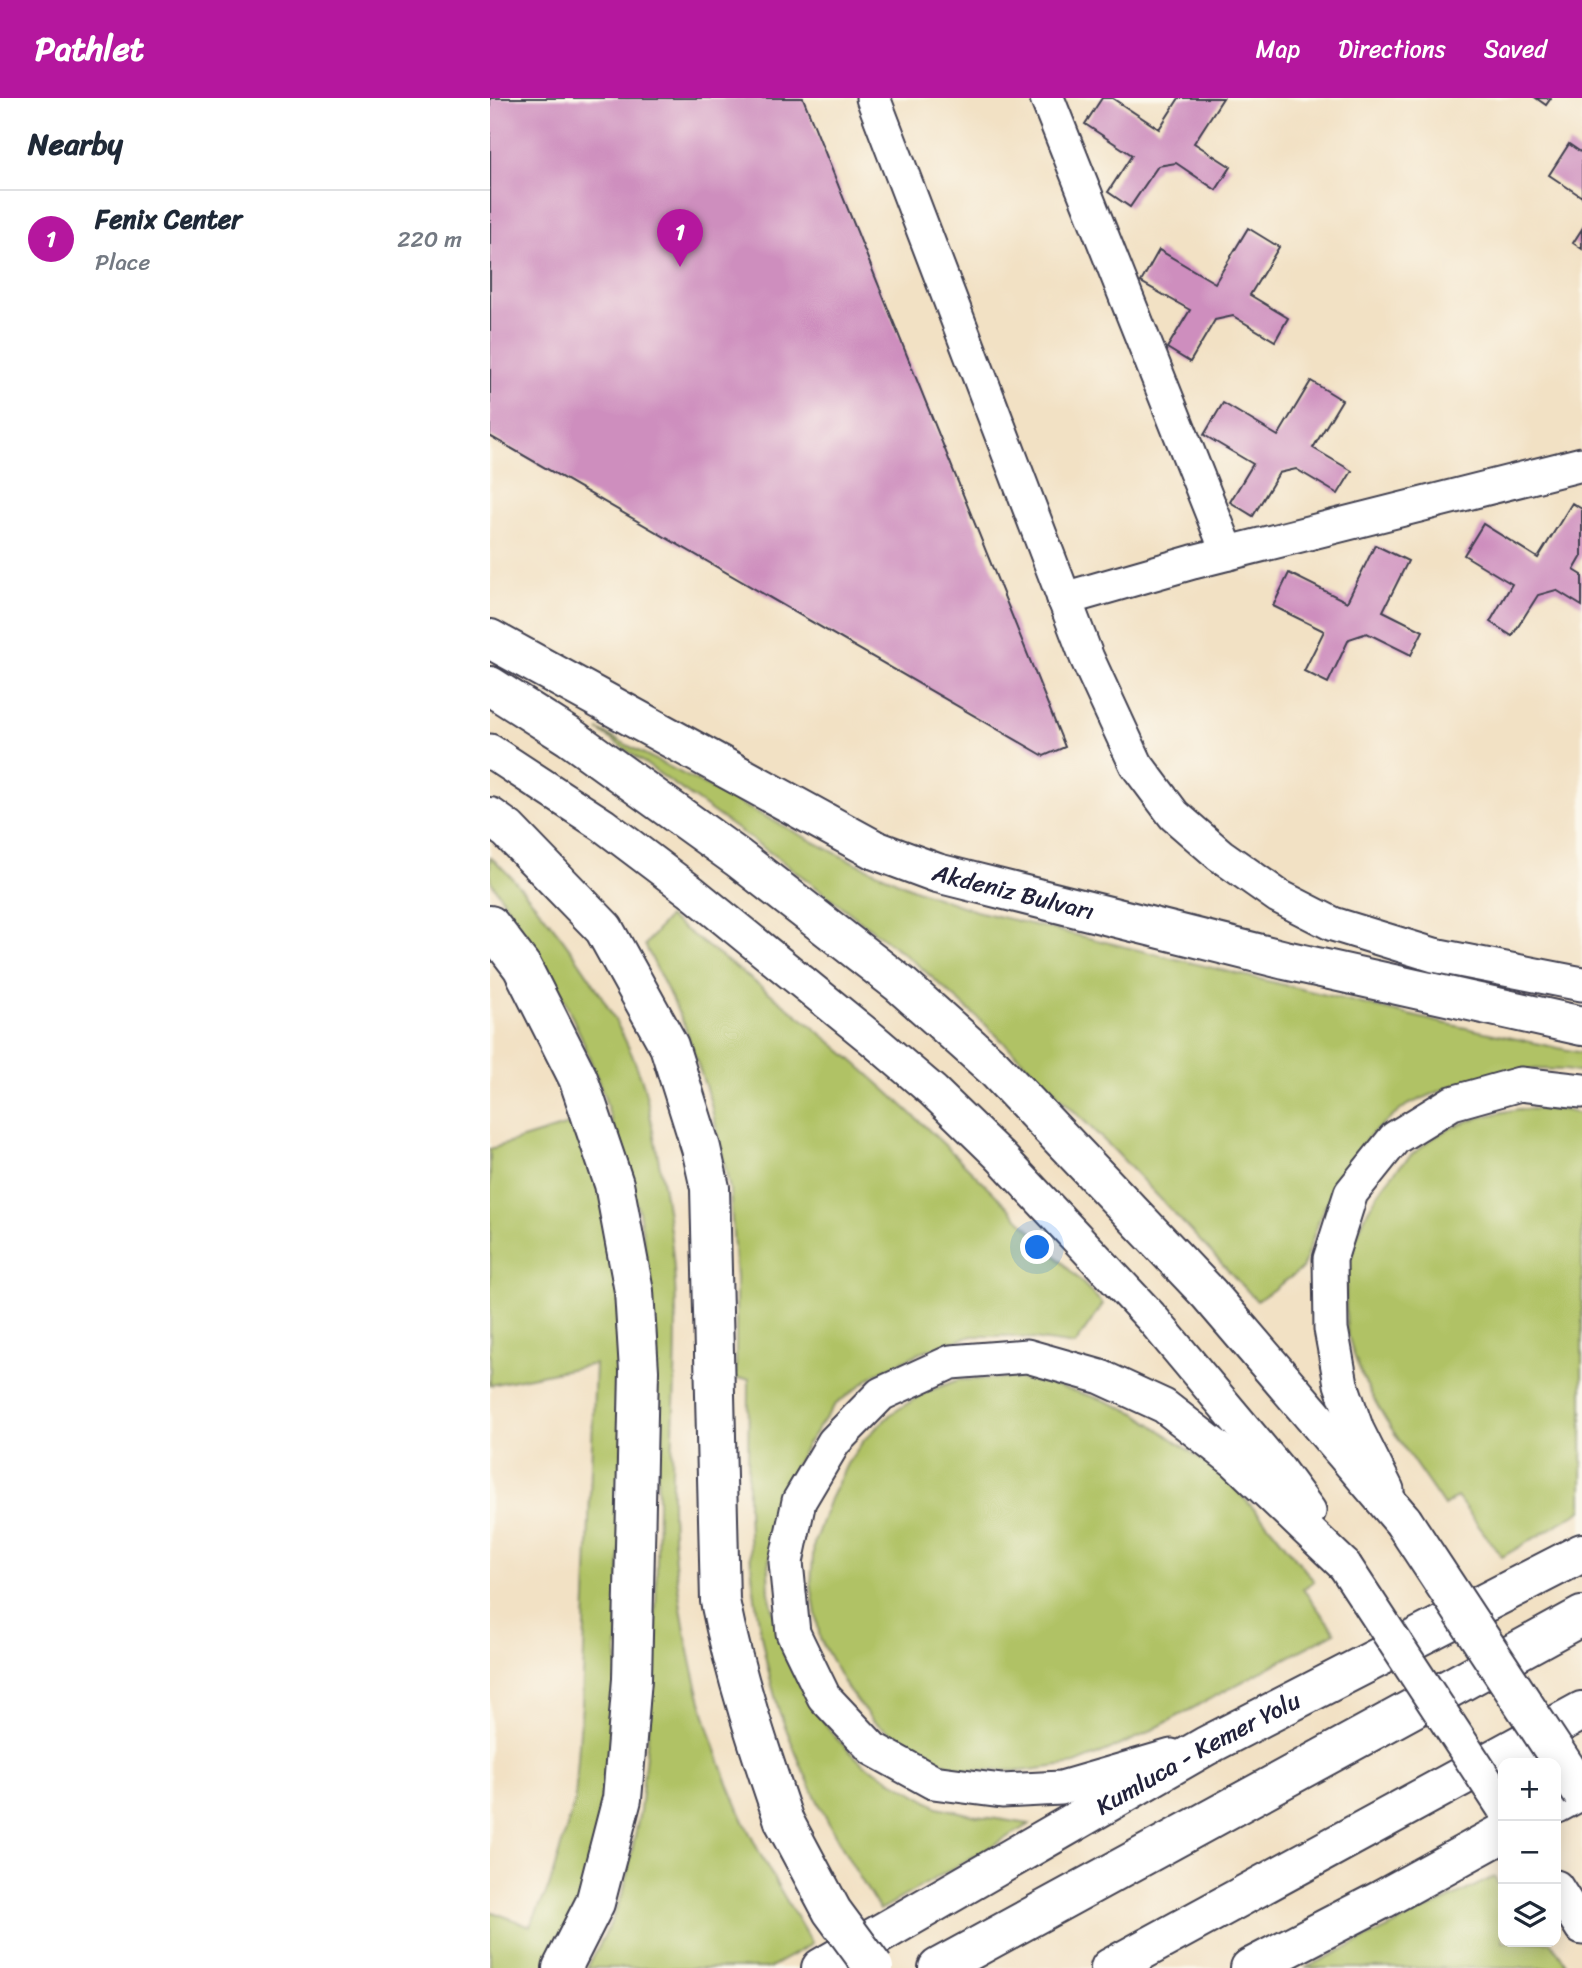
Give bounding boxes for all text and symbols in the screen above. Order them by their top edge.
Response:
text: Pathlet [35,20,144,78]
text: Map [1256,28,1300,70]
text: Directions [1338,28,1446,70]
text: Saved [1484,28,1547,70]
text: Nearby [28,117,123,171]
text: Fenix Center [95,196,242,242]
pin: 1 [657,209,703,267]
text: 1 [46,219,56,260]
text: 220 m [397,219,462,260]
text: Place [95,242,150,283]
street label: Akdeniz Bulvarı [927,851,1099,933]
your location [1020,1230,1054,1264]
street label: Kumluca - Kemer Yolu [1087,1680,1308,1827]
map controls [1498,1758,1561,1947]
button: + [1498,1758,1561,1821]
button: − [1498,1821,1561,1884]
button: layers [1498,1884,1561,1947]

